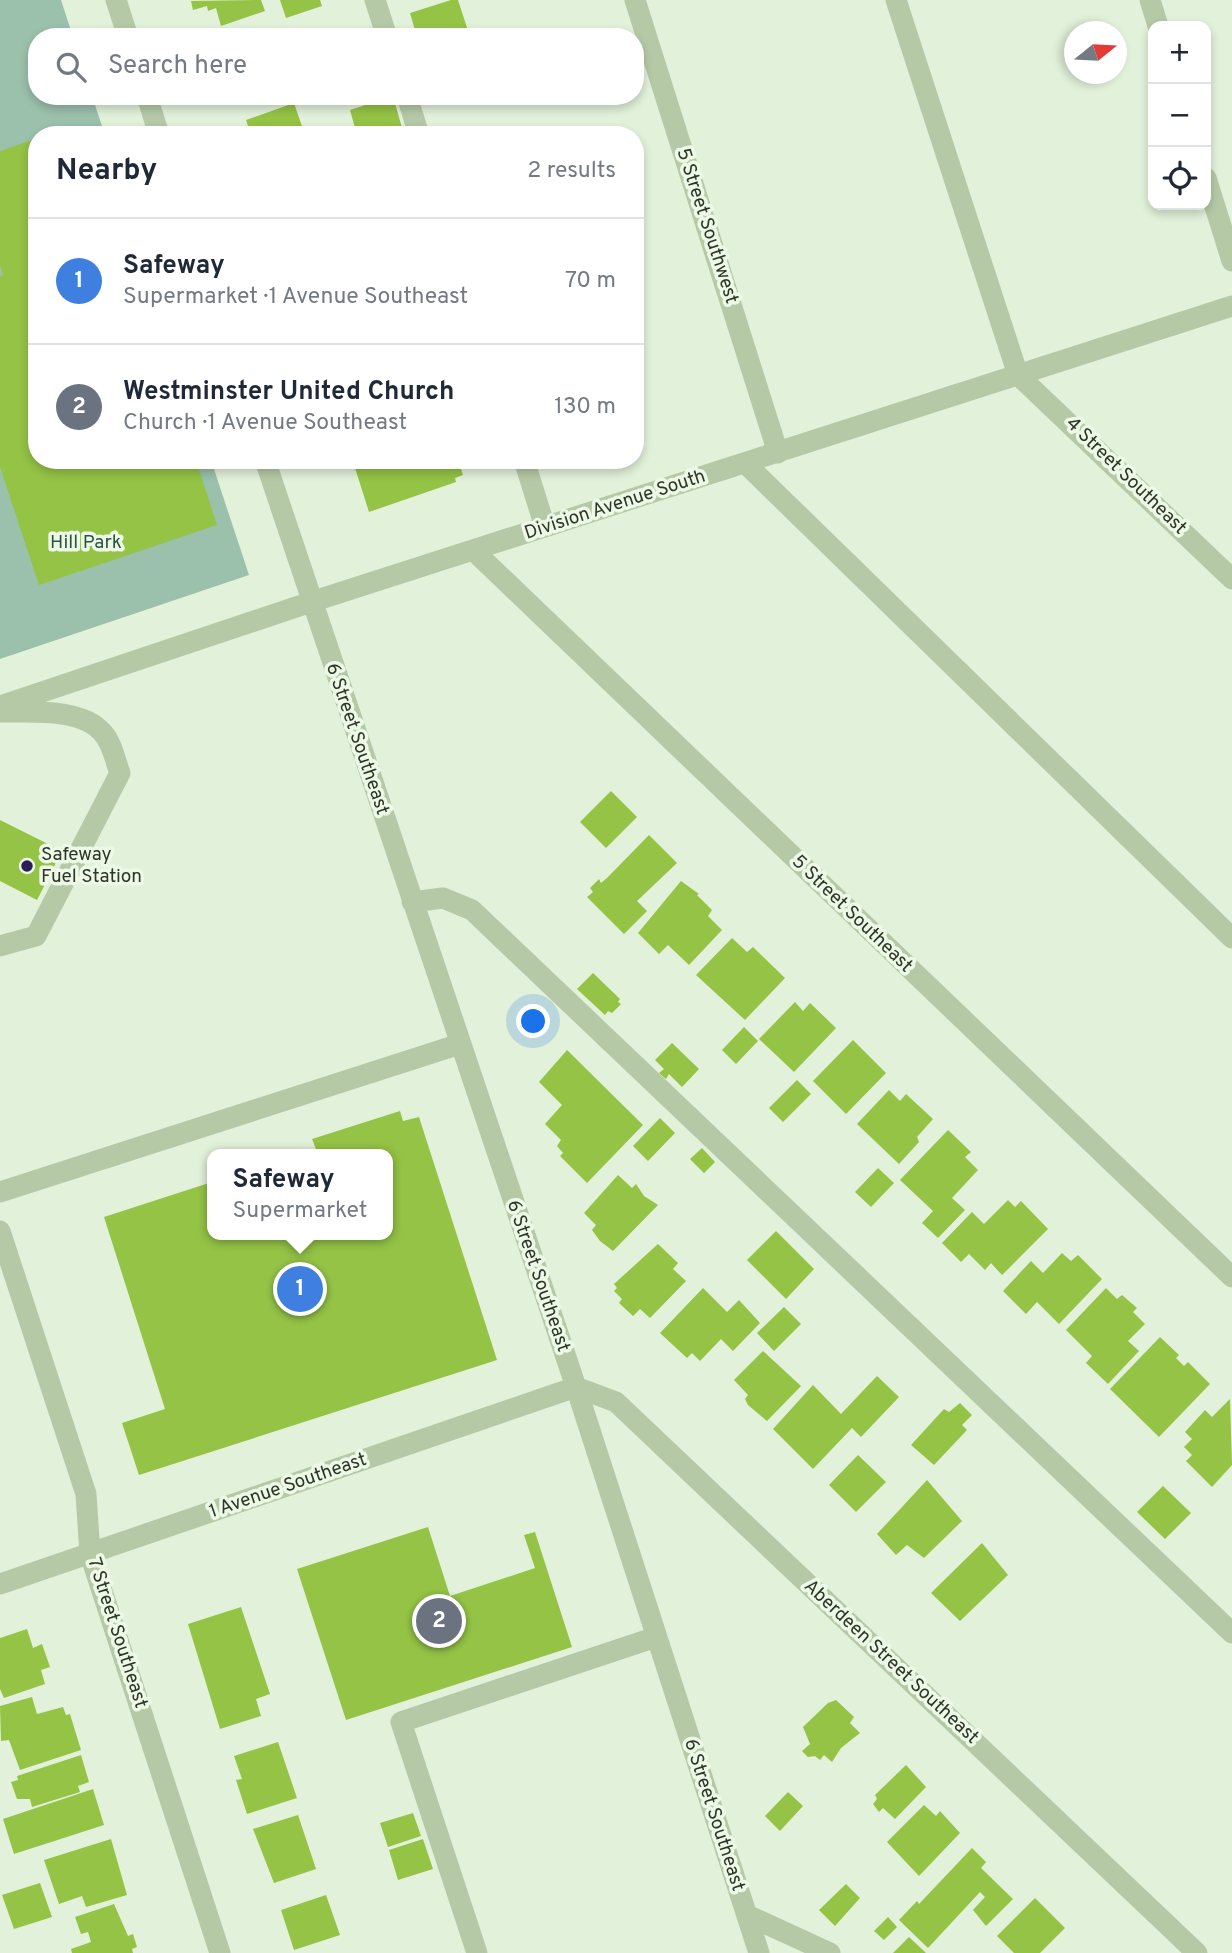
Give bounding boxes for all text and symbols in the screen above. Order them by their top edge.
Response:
north arrow [1064,21,1127,84]
map controls [1148,21,1211,210]
button: + [1148,21,1211,84]
search box [28,28,644,105]
icon: search [52,48,90,86]
text: Search here [108,50,247,83]
button: − [1148,84,1211,147]
street label: 5 Street Southwest [671,145,743,307]
button: locate [1148,147,1211,210]
text: Nearby [56,153,157,190]
text: 2 results [527,157,616,186]
text: Safeway [123,250,225,283]
text: 1 [74,267,84,296]
text: 70 m [565,267,616,296]
text: Supermarket · 1 Avenue Southeast [123,283,468,312]
text: Westminster United Church [123,376,454,409]
text: 2 [72,393,86,422]
text: 130 m [554,393,616,422]
text: Church · 1 Avenue Southeast [123,409,407,438]
street label: 4 Street Southeast [1060,412,1192,540]
street label: Division Avenue South [522,464,708,546]
park label: Hill Park [50,531,122,555]
street label: 6 Street Southeast [320,660,394,818]
place label: Safeway Fuel Station [41,843,142,889]
street label: 5 Street Southeast [786,850,918,978]
marker: Safeway Fuel Station [19,858,35,874]
your location [516,1004,550,1038]
popup [207,1149,393,1240]
text: Safeway [233,1164,334,1197]
text: Supermarket [233,1197,367,1226]
street label: 6 Street Southeast [501,1197,575,1355]
pin: 1 [277,1263,323,1315]
street label: 1 Avenue Southeast [206,1448,370,1524]
street label: 7 Street Southeast [81,1555,153,1711]
street label: Aberdeen Street Southeast [798,1574,984,1750]
pin: 2 [416,1595,462,1647]
street label: 6 Street Southeast [678,1736,750,1894]

